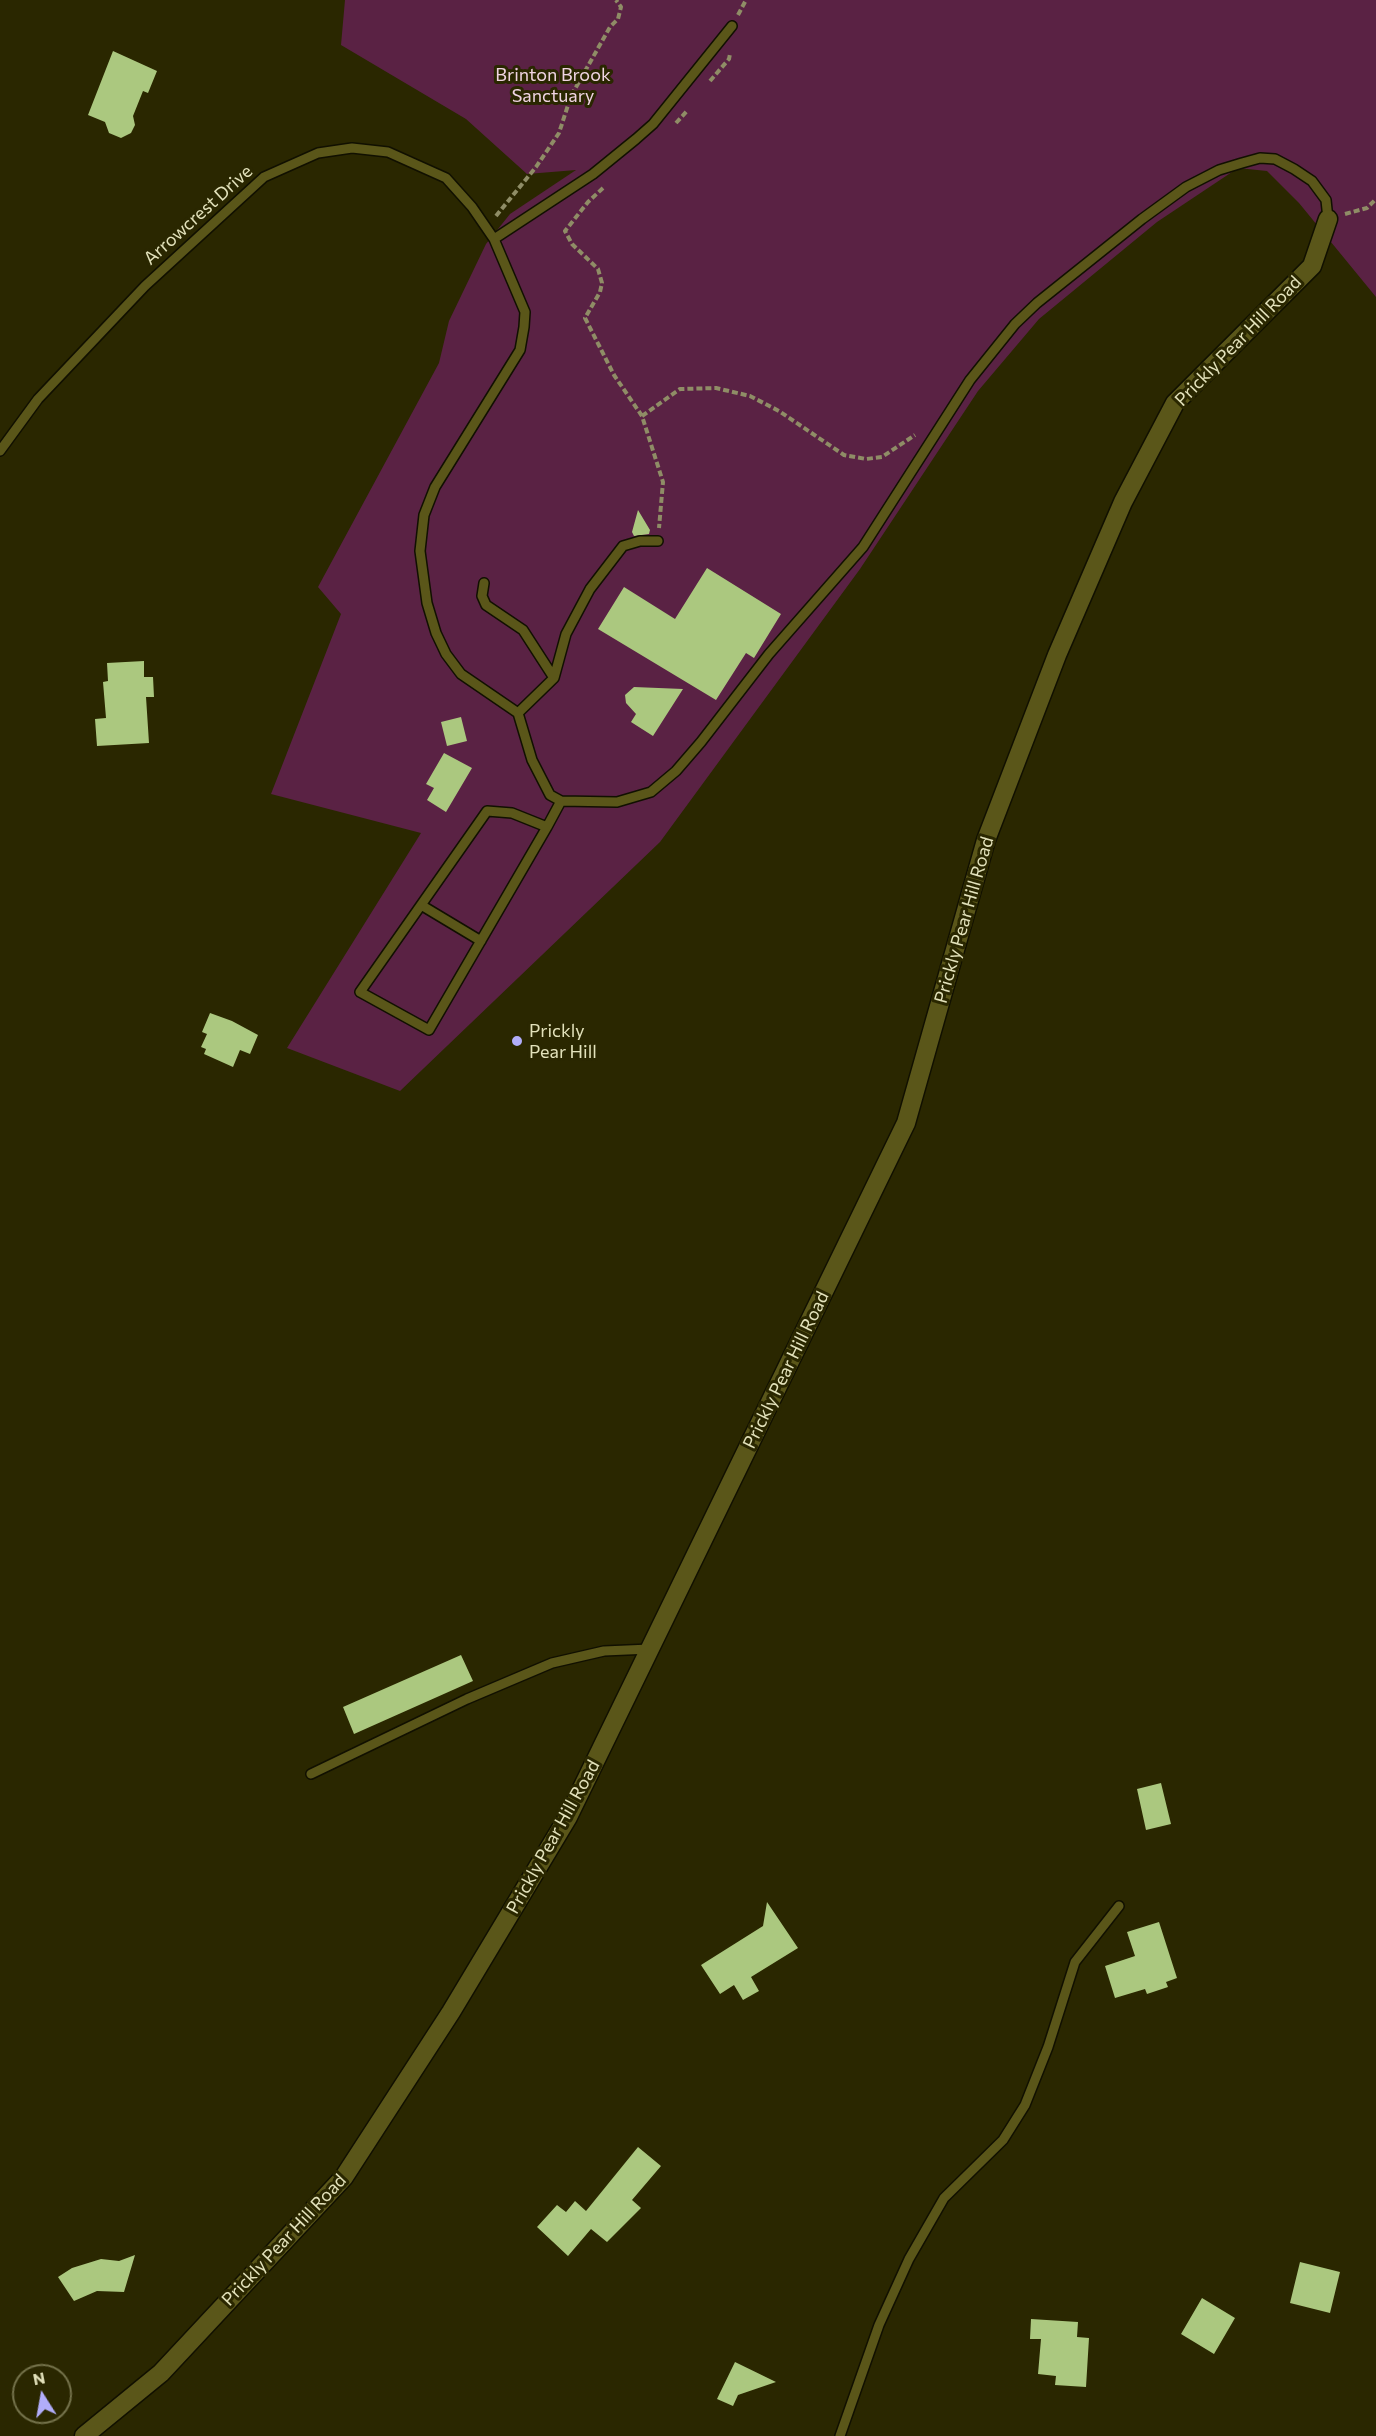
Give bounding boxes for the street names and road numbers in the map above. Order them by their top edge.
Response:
street label: Arrowcrest Drive [139,161,257,269]
street label: Prickly Pear Hill Road [1170,271,1306,411]
street label: Prickly Pear Hill Road [930,834,998,1006]
street label: Prickly Pear Hill Road [739,1288,833,1452]
street label: Prickly Pear Hill Road [502,1756,604,1918]
street label: Prickly Pear Hill Road [217,2170,351,2310]

